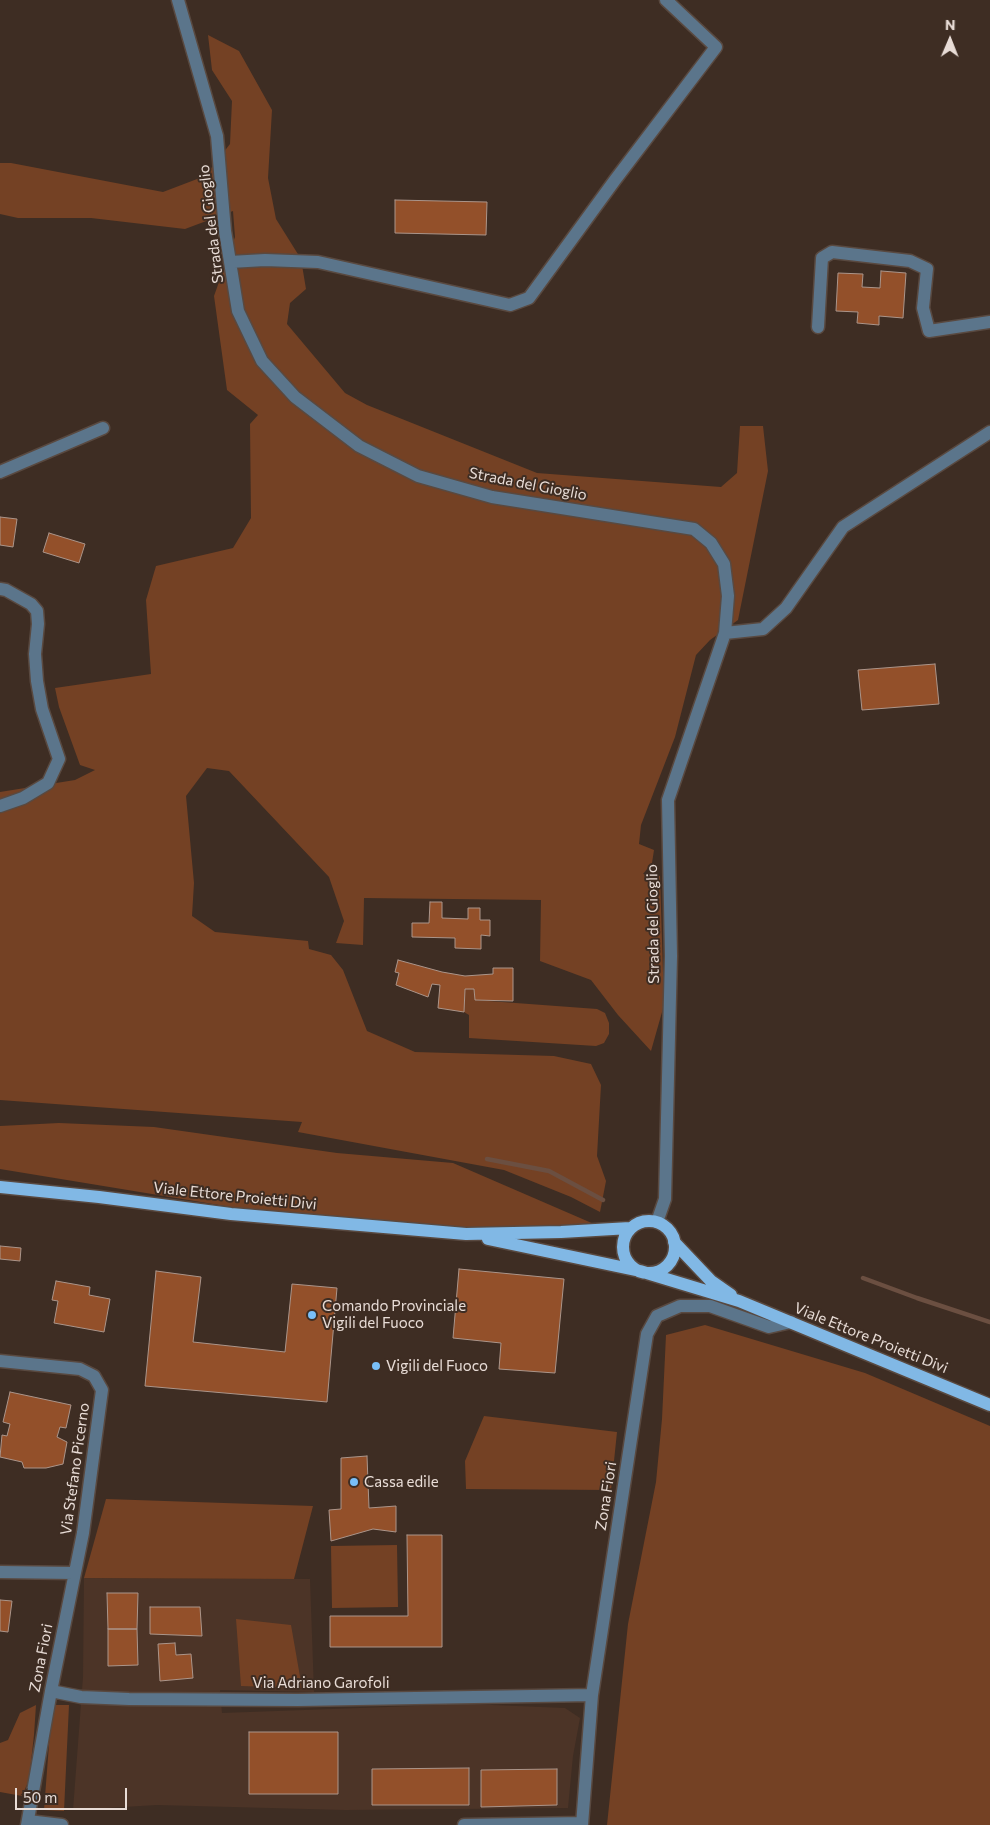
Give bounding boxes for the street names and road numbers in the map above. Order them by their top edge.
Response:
street label: Strada del Gioglio [195,164,227,284]
street label: Strada del Gioglio [468,464,588,504]
street label: Strada del Gioglio [643,864,663,984]
street label: Viale Ettore Proietti Divi [152,1178,318,1214]
street label: Viale Ettore Proietti Divi [791,1299,951,1377]
street label: Via Stefano Picerno [57,1402,93,1536]
street label: Zona Fiori [592,1460,620,1532]
street label: Zona Fiori [26,1622,56,1694]
street label: Via Adriano Garofoli [252,1674,390,1692]

